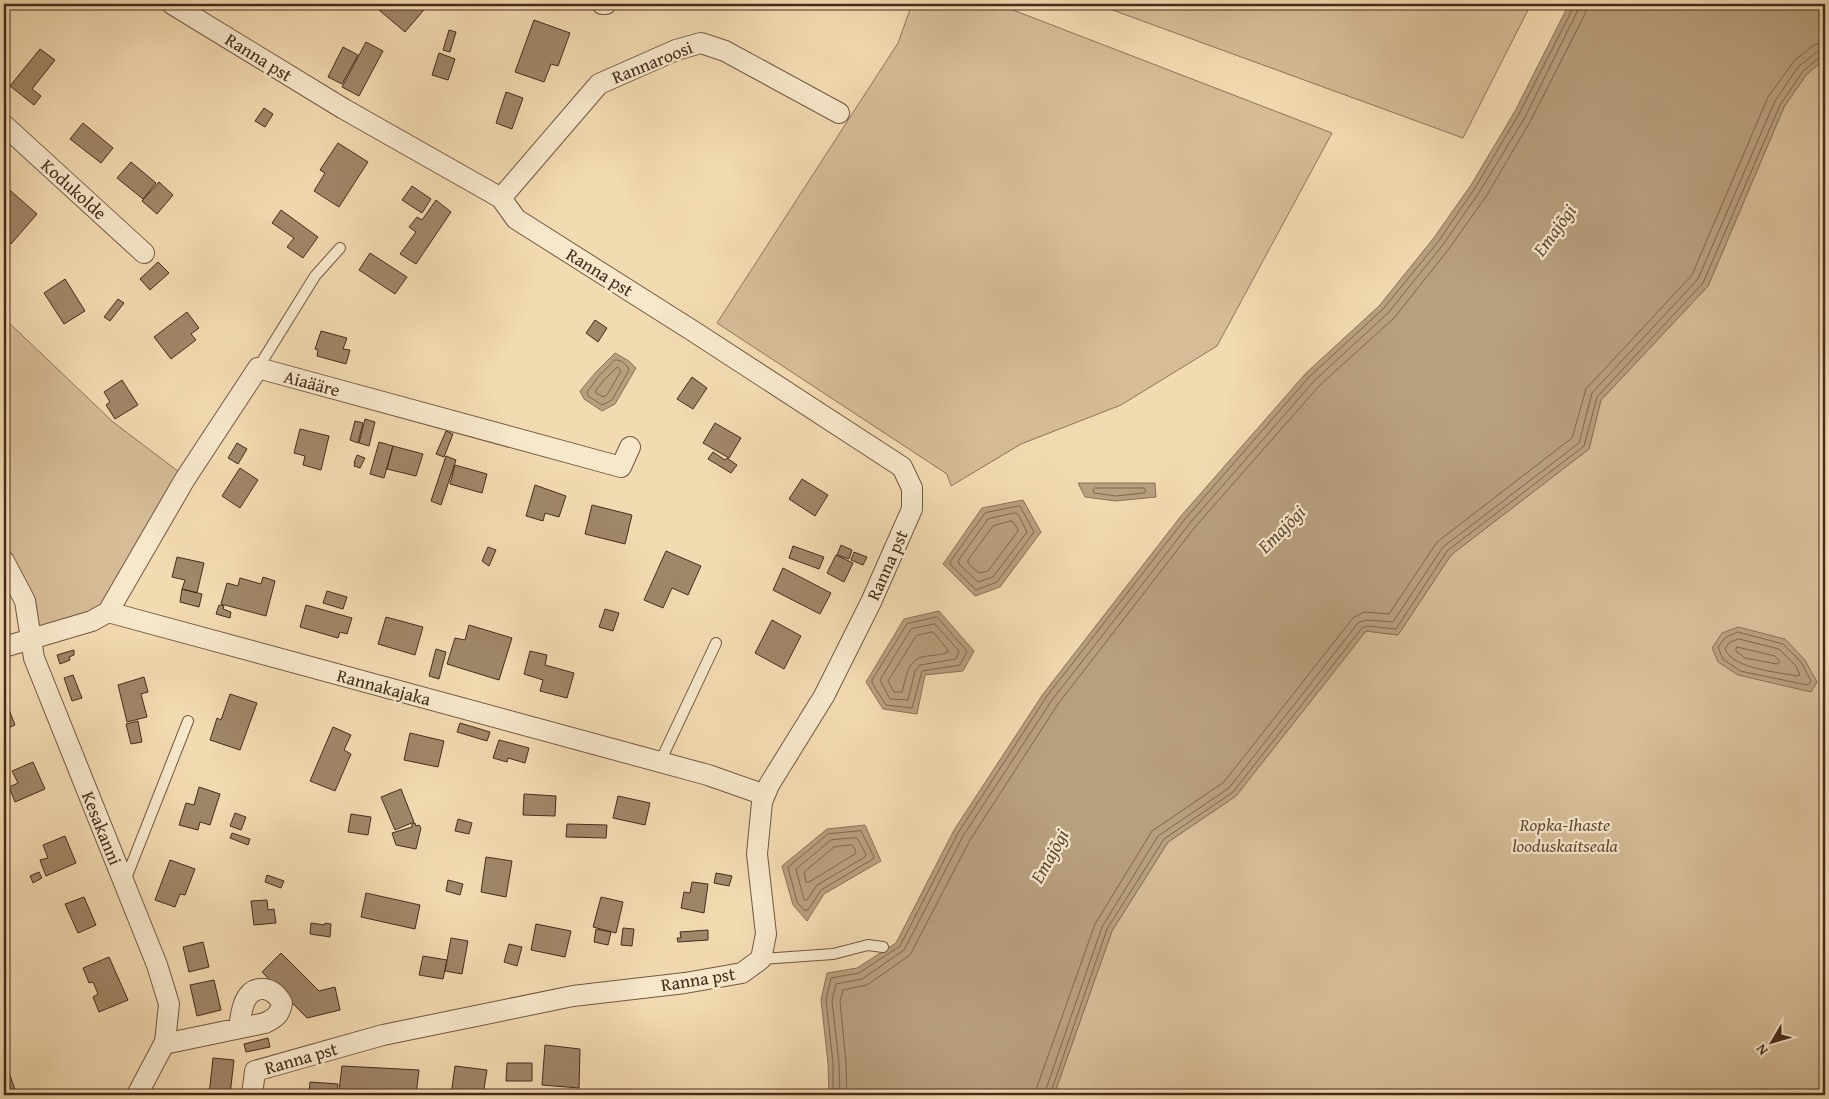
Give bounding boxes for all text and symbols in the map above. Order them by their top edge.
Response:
street label: Ranna pst [220,26,298,89]
street label: Rannaroosi [607,34,697,90]
street label: Kodukolde [35,152,113,226]
water label: Emajõgi [1525,198,1582,263]
street label: Ranna pst [561,241,639,304]
street label: Aiaääre [281,363,343,403]
water label: Emajõgi [1250,498,1312,560]
street label: Ranna pst [859,525,915,605]
street label: Rannakajaka [334,662,434,713]
street label: Kesakanni [75,787,129,869]
park label: Ropka-Ihaste looduskaitseala [1512,811,1619,859]
water label: Emajõgi [1022,824,1075,889]
street label: Ranna pst [659,960,738,998]
north arrow [1746,1016,1796,1066]
street label: Ranna pst [261,1035,341,1081]
text: N [1751,1040,1773,1060]

